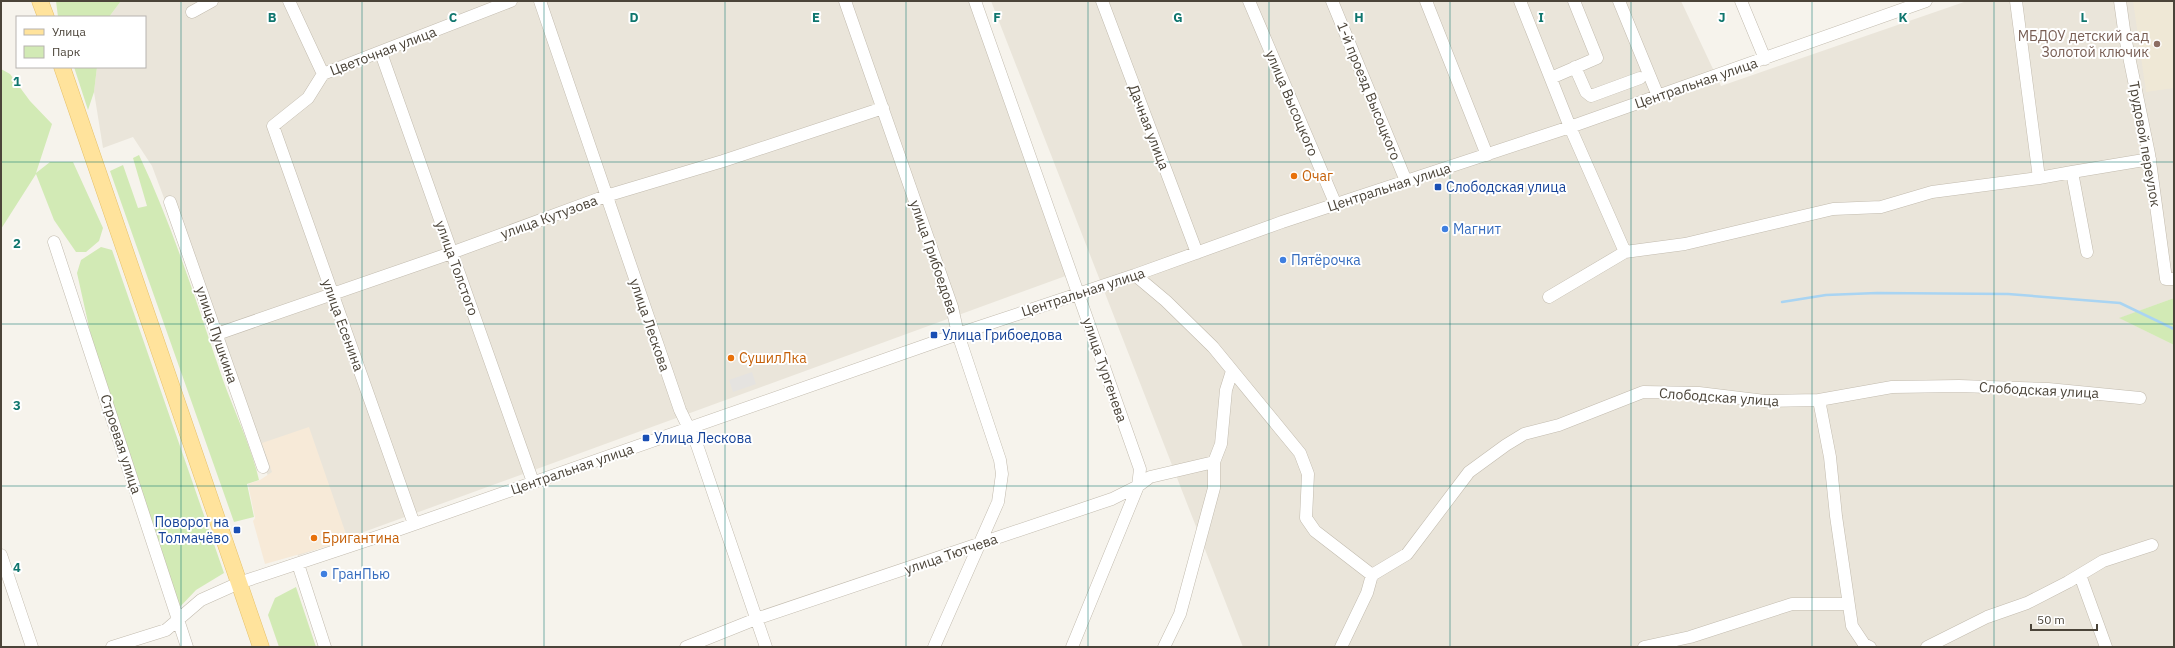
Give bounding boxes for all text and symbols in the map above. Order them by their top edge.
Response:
text: B [268,9,277,26]
text: C [449,9,458,26]
text: D [629,9,639,26]
text: E [812,9,820,26]
text: F [993,9,1001,26]
text: G [1173,9,1183,26]
text: H [1354,9,1364,26]
text: I [1538,9,1544,26]
text: J [1718,9,1726,26]
text: K [1898,9,1908,26]
text: L [2081,9,2088,26]
legend [16,16,146,68]
street label: 1-й проезд Высоцкого [1333,19,1405,163]
street label: Цветочная улица [327,22,439,80]
text: Улица [52,24,86,39]
place label: МБДОУ детский сад Золотой ключик [2018,27,2149,61]
marker: МБДОУ детский сад Золотой ключик [2152,39,2162,49]
text: Парк [52,44,81,59]
street label: улица Высоцкого [1262,47,1323,159]
street label: Центральная улица [1632,53,1760,112]
text: 1 [13,73,21,90]
street label: Трудовой переулок [2125,80,2165,209]
street label: Дачная улица [1124,82,1174,173]
street label: Центральная улица [1325,158,1454,215]
place label: Очаг [1302,167,1333,185]
marker: Очаг [1289,171,1299,181]
place label: Слободская улица [1446,178,1567,196]
marker: Слободская улица [1433,182,1443,192]
street label: улица Кутузова [498,191,600,243]
street label: улица Грибоедова [906,198,962,317]
street label: улица Толстого [431,218,483,318]
place label: Магнит [1453,220,1501,238]
marker: Магнит [1440,224,1450,234]
text: 2 [13,235,21,252]
place label: Пятёрочка [1291,251,1361,269]
marker: Пятёрочка [1278,255,1288,265]
street label: Центральная улица [1019,263,1148,320]
street label: улица Есенина [318,276,368,374]
street label: улица Лескова [626,276,674,374]
street label: улица Пушкина [192,284,242,386]
street label: улица Тургенева [1079,315,1131,425]
place label: Улица Грибоедова [942,326,1063,344]
marker: Улица Грибоедова [929,330,939,340]
place label: СушилЛка [739,349,807,367]
marker: СушилЛка [726,353,736,363]
street label: Слободская улица [1978,378,2100,402]
street label: Слободская улица [1658,384,1780,410]
street label: Строевая улица [96,392,146,497]
text: 3 [13,397,21,414]
place label: Улица Лескова [654,429,752,447]
marker: Улица Лескова [641,433,651,443]
street label: Центральная улица [508,439,636,498]
place label: Поворот на Толмачёво [154,513,230,547]
marker: Поворот на Толмачёво [232,525,242,535]
place label: Бригантина [322,529,400,547]
street label: улица Тютчева [902,529,1000,578]
marker: Бригантина [309,533,319,543]
text: 4 [13,559,21,576]
place label: ГранПью [332,565,390,583]
marker: ГранПью [319,569,329,579]
scale bar [2031,606,2097,632]
text: 50 m [2037,612,2065,627]

